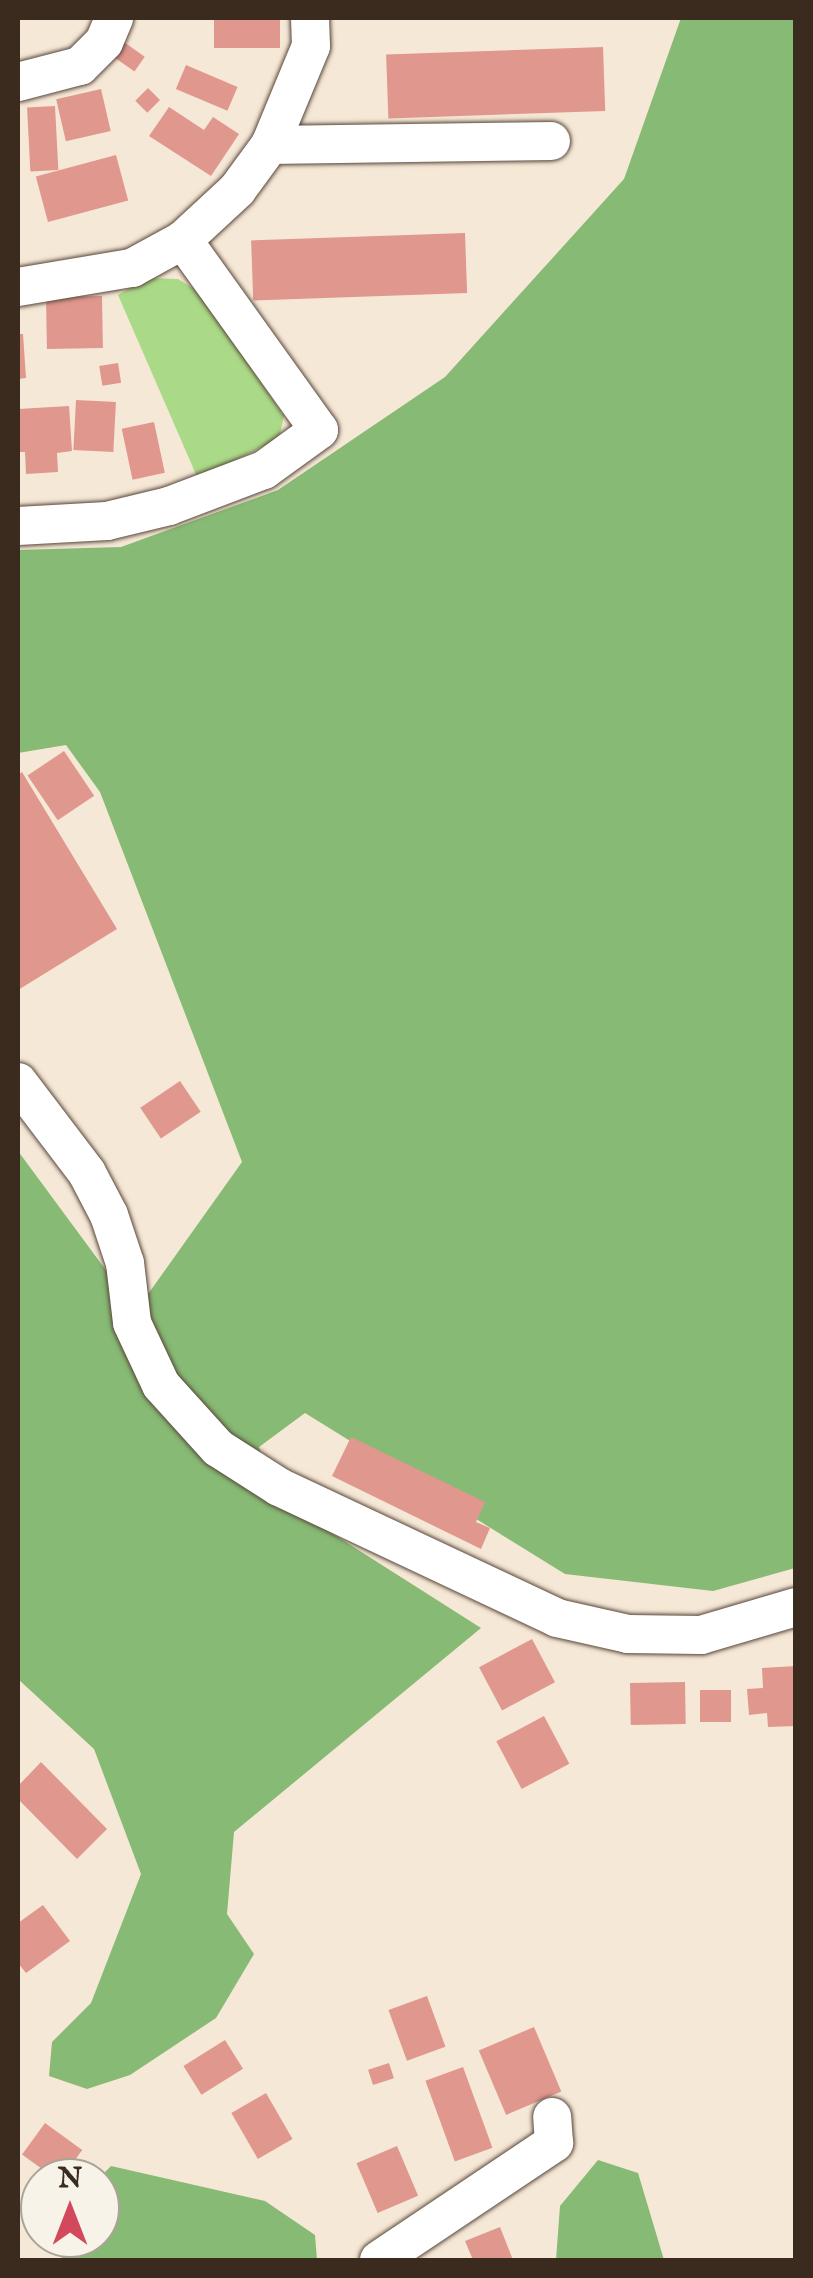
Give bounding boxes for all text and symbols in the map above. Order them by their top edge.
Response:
north arrow [20,2158,120,2258]
text: N [58,2162,82,2197]

